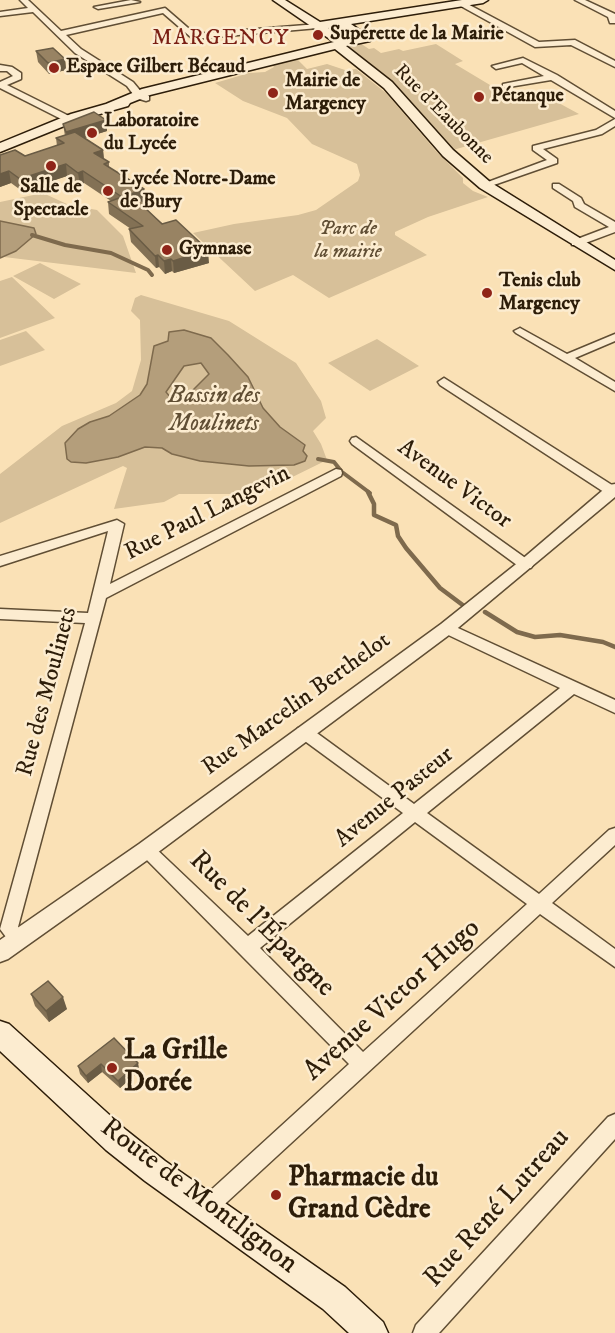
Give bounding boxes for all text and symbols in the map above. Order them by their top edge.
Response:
place label: Supérette de la Mairie [330,23,504,47]
district label: MARGENCY [152,26,290,52]
marker: Supérette de la Mairie [311,28,325,42]
place label: Espace Gilbert Bécaud [66,56,245,80]
street label: Rue d'Eaubonne [388,60,498,170]
marker: Espace Gilbert Bécaud [47,61,61,75]
place label: Mairie de Margency [285,70,366,117]
place label: Pétanque [491,85,564,109]
marker: Mairie de Margency [266,86,280,100]
marker: Pétanque [472,90,486,104]
place label: Laboratoire du Lycée [104,110,199,157]
marker: Laboratoire du Lycée [85,126,99,140]
marker: Salle de Spectacle [44,159,58,173]
place label: Lycée Notre-Dame de Bury [120,168,276,215]
place label: Salle de Spectacle [13,176,89,223]
marker: Lycée Notre-Dame de Bury [101,184,115,198]
park label: Parc de la mairie [314,218,382,265]
place label: Gymnase [179,238,251,262]
marker: Gymnase [160,243,174,257]
place label: Tenis club Margency [499,270,581,317]
marker: Tenis club Margency [480,286,494,300]
park label: Bassin des Moulinets [168,383,260,439]
street label: Avenue Victor [391,434,517,536]
street label: Rue Paul Langevin [121,460,295,568]
street label: Rue des Moulinets [12,604,84,780]
street label: Rue Marcelin Berthelot [197,627,397,783]
street label: Avenue Pasteur [330,741,460,855]
street label: Rue de l'Épargne [181,845,341,1005]
street label: Avenue Victor Hugo [298,913,488,1089]
place label: La Grille Dorée [124,1035,228,1101]
marker: La Grille Dorée [105,1061,119,1075]
street label: Route de Montlignon [93,1112,303,1282]
street label: Rue René Lutreau [418,1123,578,1295]
place label: Pharmacie du Grand Cèdre [288,1162,439,1228]
marker: Pharmacie du Grand Cèdre [269,1188,283,1202]

